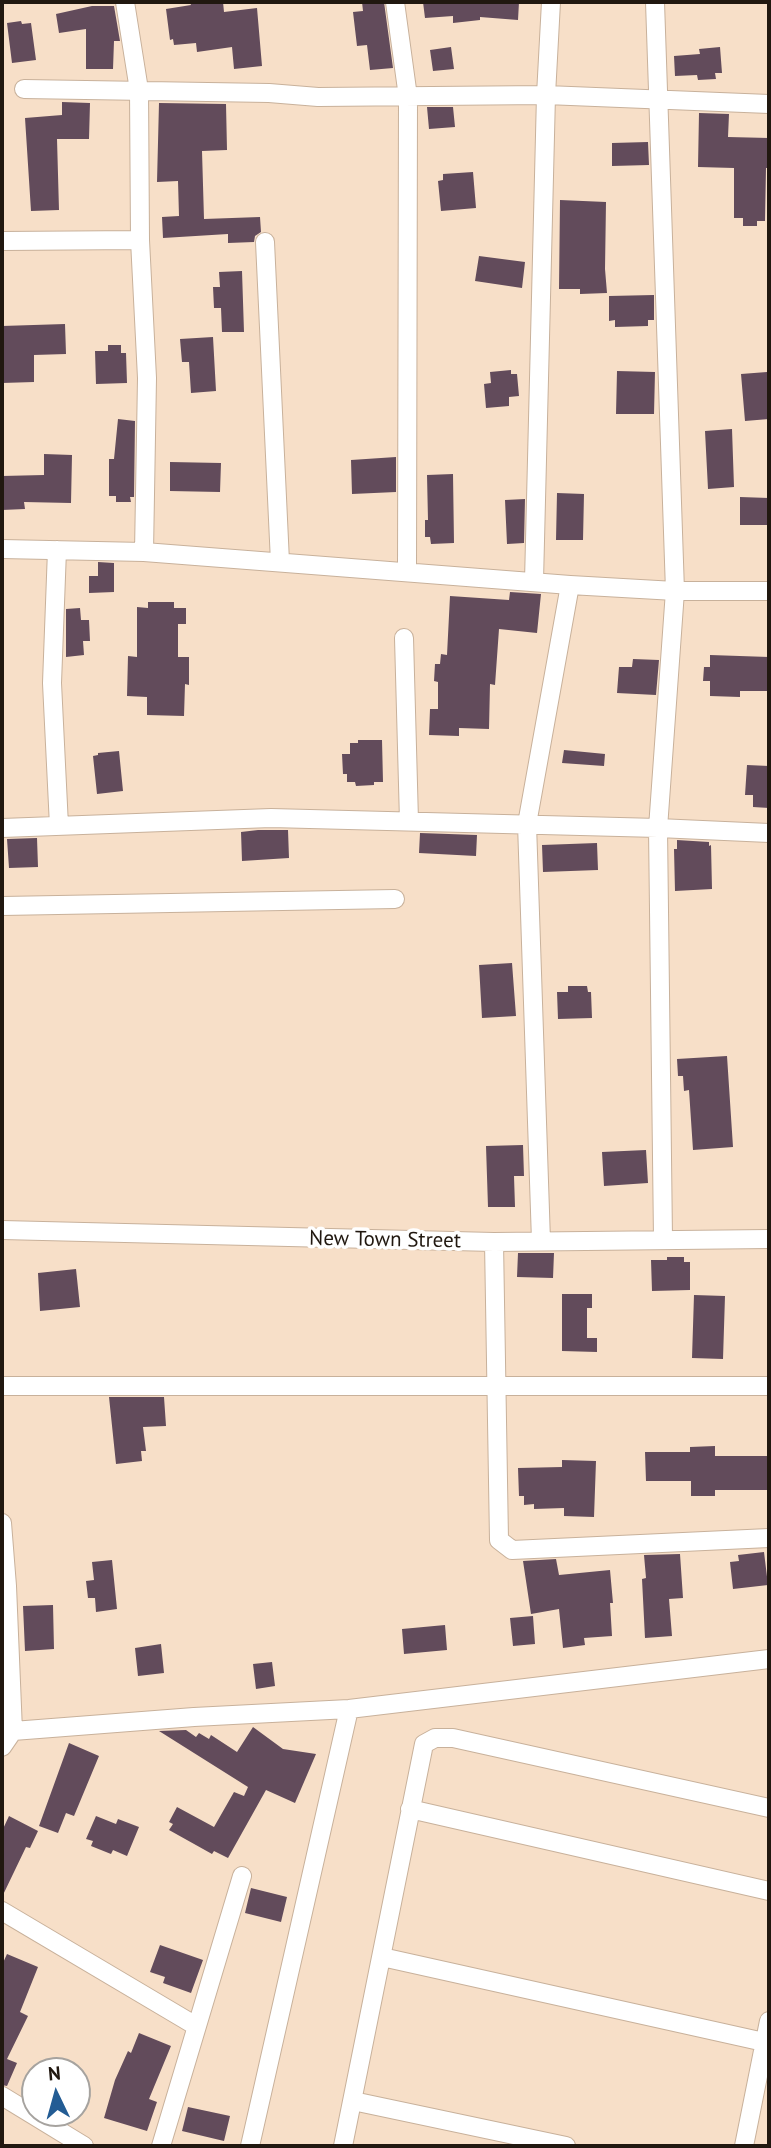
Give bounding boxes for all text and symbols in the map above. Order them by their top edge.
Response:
street label: New Town Street [309,1226,461,1254]
north arrow [21,2057,91,2127]
text: N [47,2061,62,2086]

